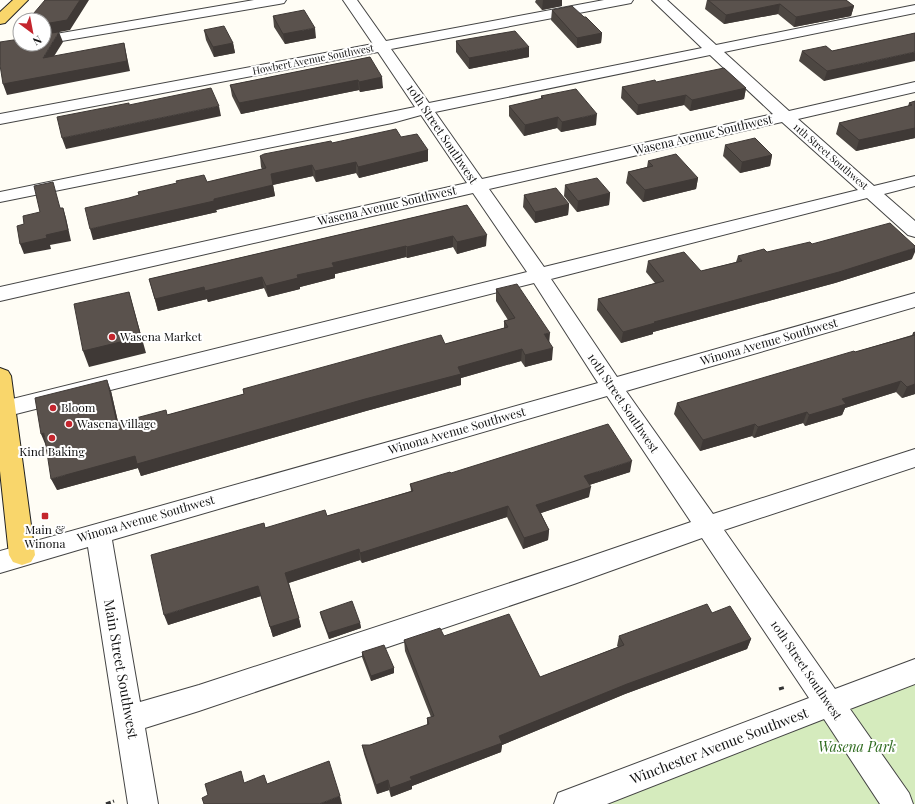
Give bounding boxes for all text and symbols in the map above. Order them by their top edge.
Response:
north arrow [12,12,52,52]
text: N [30,32,45,49]
street label: Howbert Avenue Southwest [251,40,375,78]
street label: 10th Street Southwest [403,80,483,187]
street label: Wasena Avenue Southwest [631,110,774,158]
street label: 11th Street Southwest [790,119,872,193]
street label: Wasena Avenue Southwest [315,181,458,229]
street label: Winona Avenue Southwest [697,314,840,369]
place label: Wasena Market [119,328,202,344]
marker: Wasena Market [107,332,117,342]
street label: 10th Street Southwest [584,349,664,456]
place label: Bloom [61,399,96,415]
marker: Bloom [48,403,58,413]
street label: Winona Avenue Southwest [385,403,528,458]
place label: Wasena Village [76,415,156,431]
marker: Wasena Village [64,419,74,429]
marker: Kind Baking [47,433,57,443]
place label: Kind Baking [19,443,85,459]
street label: Winona Avenue Southwest [74,491,217,546]
marker: Main & Winona [40,511,50,521]
place label: Main & Winona [24,521,66,551]
street label: Main Street Southwest [100,598,143,741]
street label: 10th Street Southwest [767,616,847,723]
street label: Winchester Avenue Southwest [626,702,812,789]
park label: Wasena Park [818,737,896,756]

